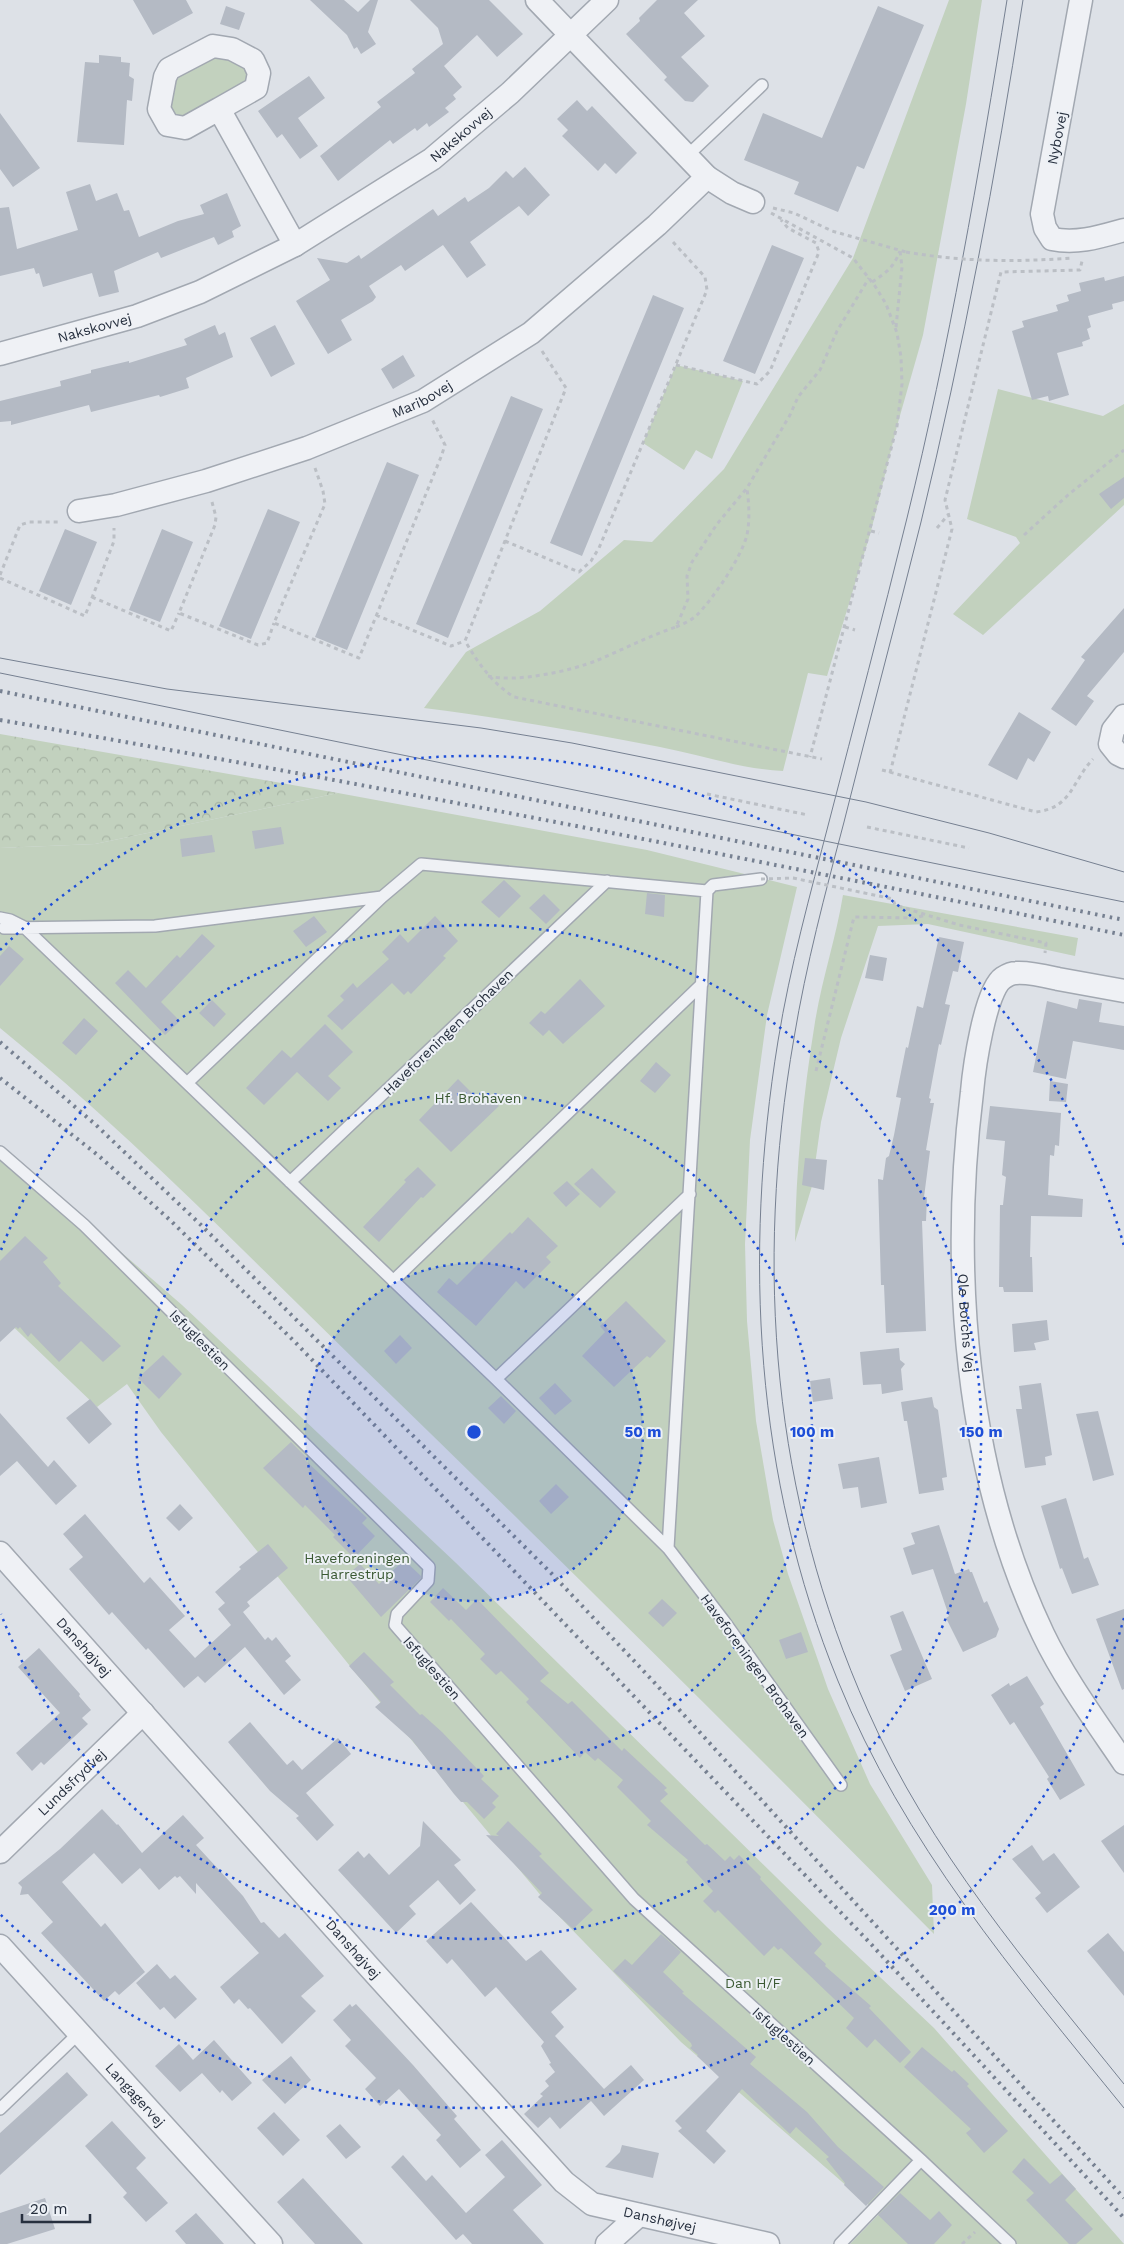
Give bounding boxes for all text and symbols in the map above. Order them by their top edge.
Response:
street label: Nakskovvej [427,104,495,165]
street label: Nybovej [1044,110,1070,166]
street label: Nakskovvej [56,310,133,346]
street label: Maribovej [390,377,455,421]
street label: Haveforeningen Brohaven [380,966,516,1098]
park label: Hf. Brohaven [435,1090,521,1106]
street label: Ole Borchs Vej [955,1273,978,1373]
street label: Isfuglestien [166,1306,234,1374]
centre of rings [465,1423,483,1441]
text: 50 m [625,1423,661,1441]
text: 100 m [790,1423,834,1441]
text: 150 m [959,1423,1003,1441]
park label: Haveforeningen Harrestrup [304,1550,410,1582]
street label: Haveforeningen Brohaven [697,1591,813,1741]
street label: Danshøjvej [53,1614,114,1680]
street label: Isfuglestien [400,1633,464,1703]
street label: Lundsfrydvej [35,1746,109,1819]
text: 200 m [929,1901,975,1919]
street label: Danshøjvej [323,1916,384,1982]
park label: Dan H/F [725,1975,781,1991]
street label: Isfuglestien [749,2004,819,2068]
street label: Langagervej [102,2059,168,2130]
scale bar [22,2192,90,2224]
text: 20 m [30,2200,68,2218]
street label: Danshøjvej [622,2203,698,2235]

